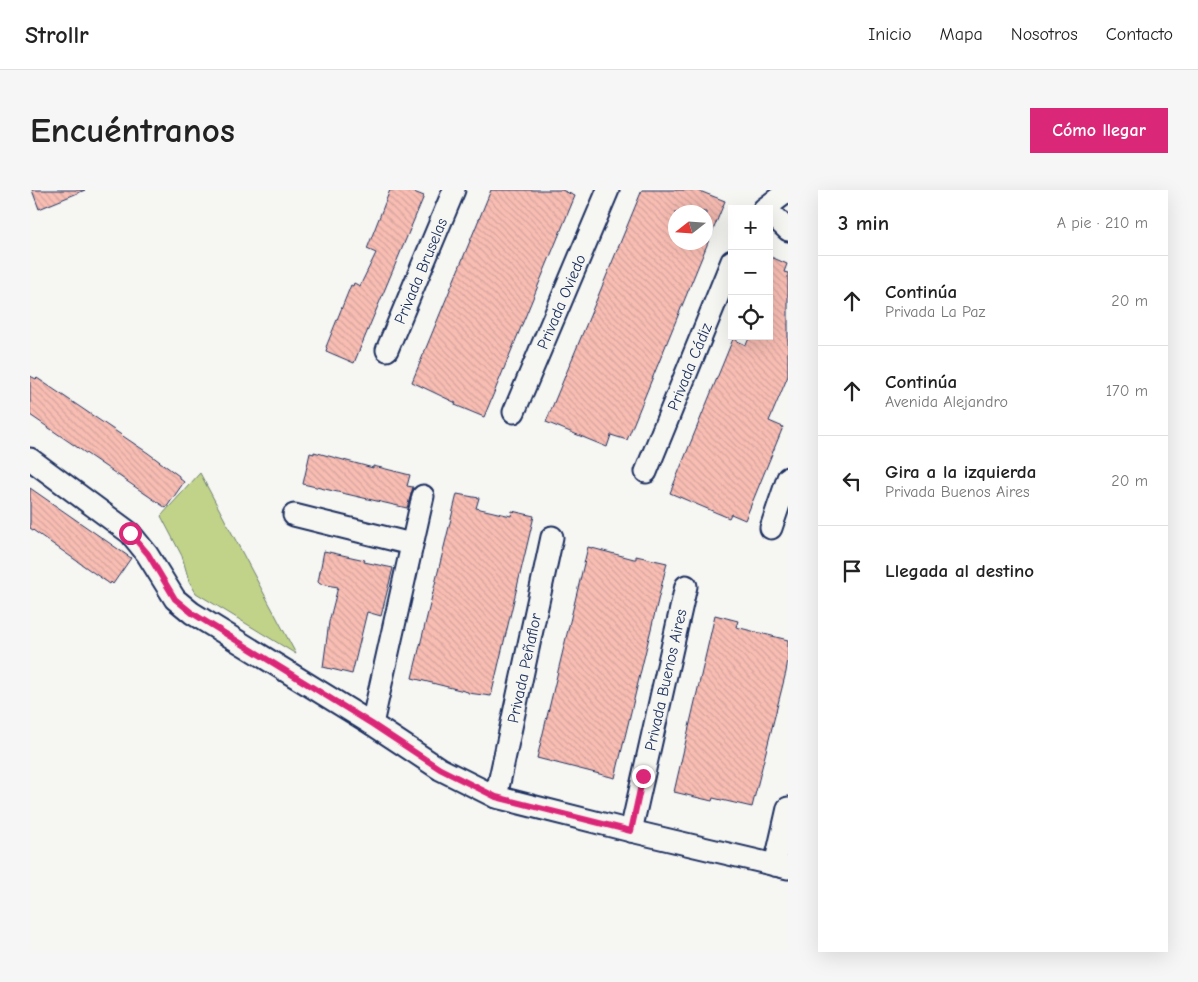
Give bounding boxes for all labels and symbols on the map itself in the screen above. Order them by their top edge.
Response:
north arrow [668,205,713,250]
street label: Privada Bruselas [391,215,451,327]
street label: Privada Oviedo [534,252,590,352]
street label: Privada Cádiz [664,320,716,413]
route start [119,522,142,545]
street label: Privada Buenos Aires [641,607,691,753]
street label: Privada Peñaflor [504,611,545,725]
route end [632,765,655,788]

